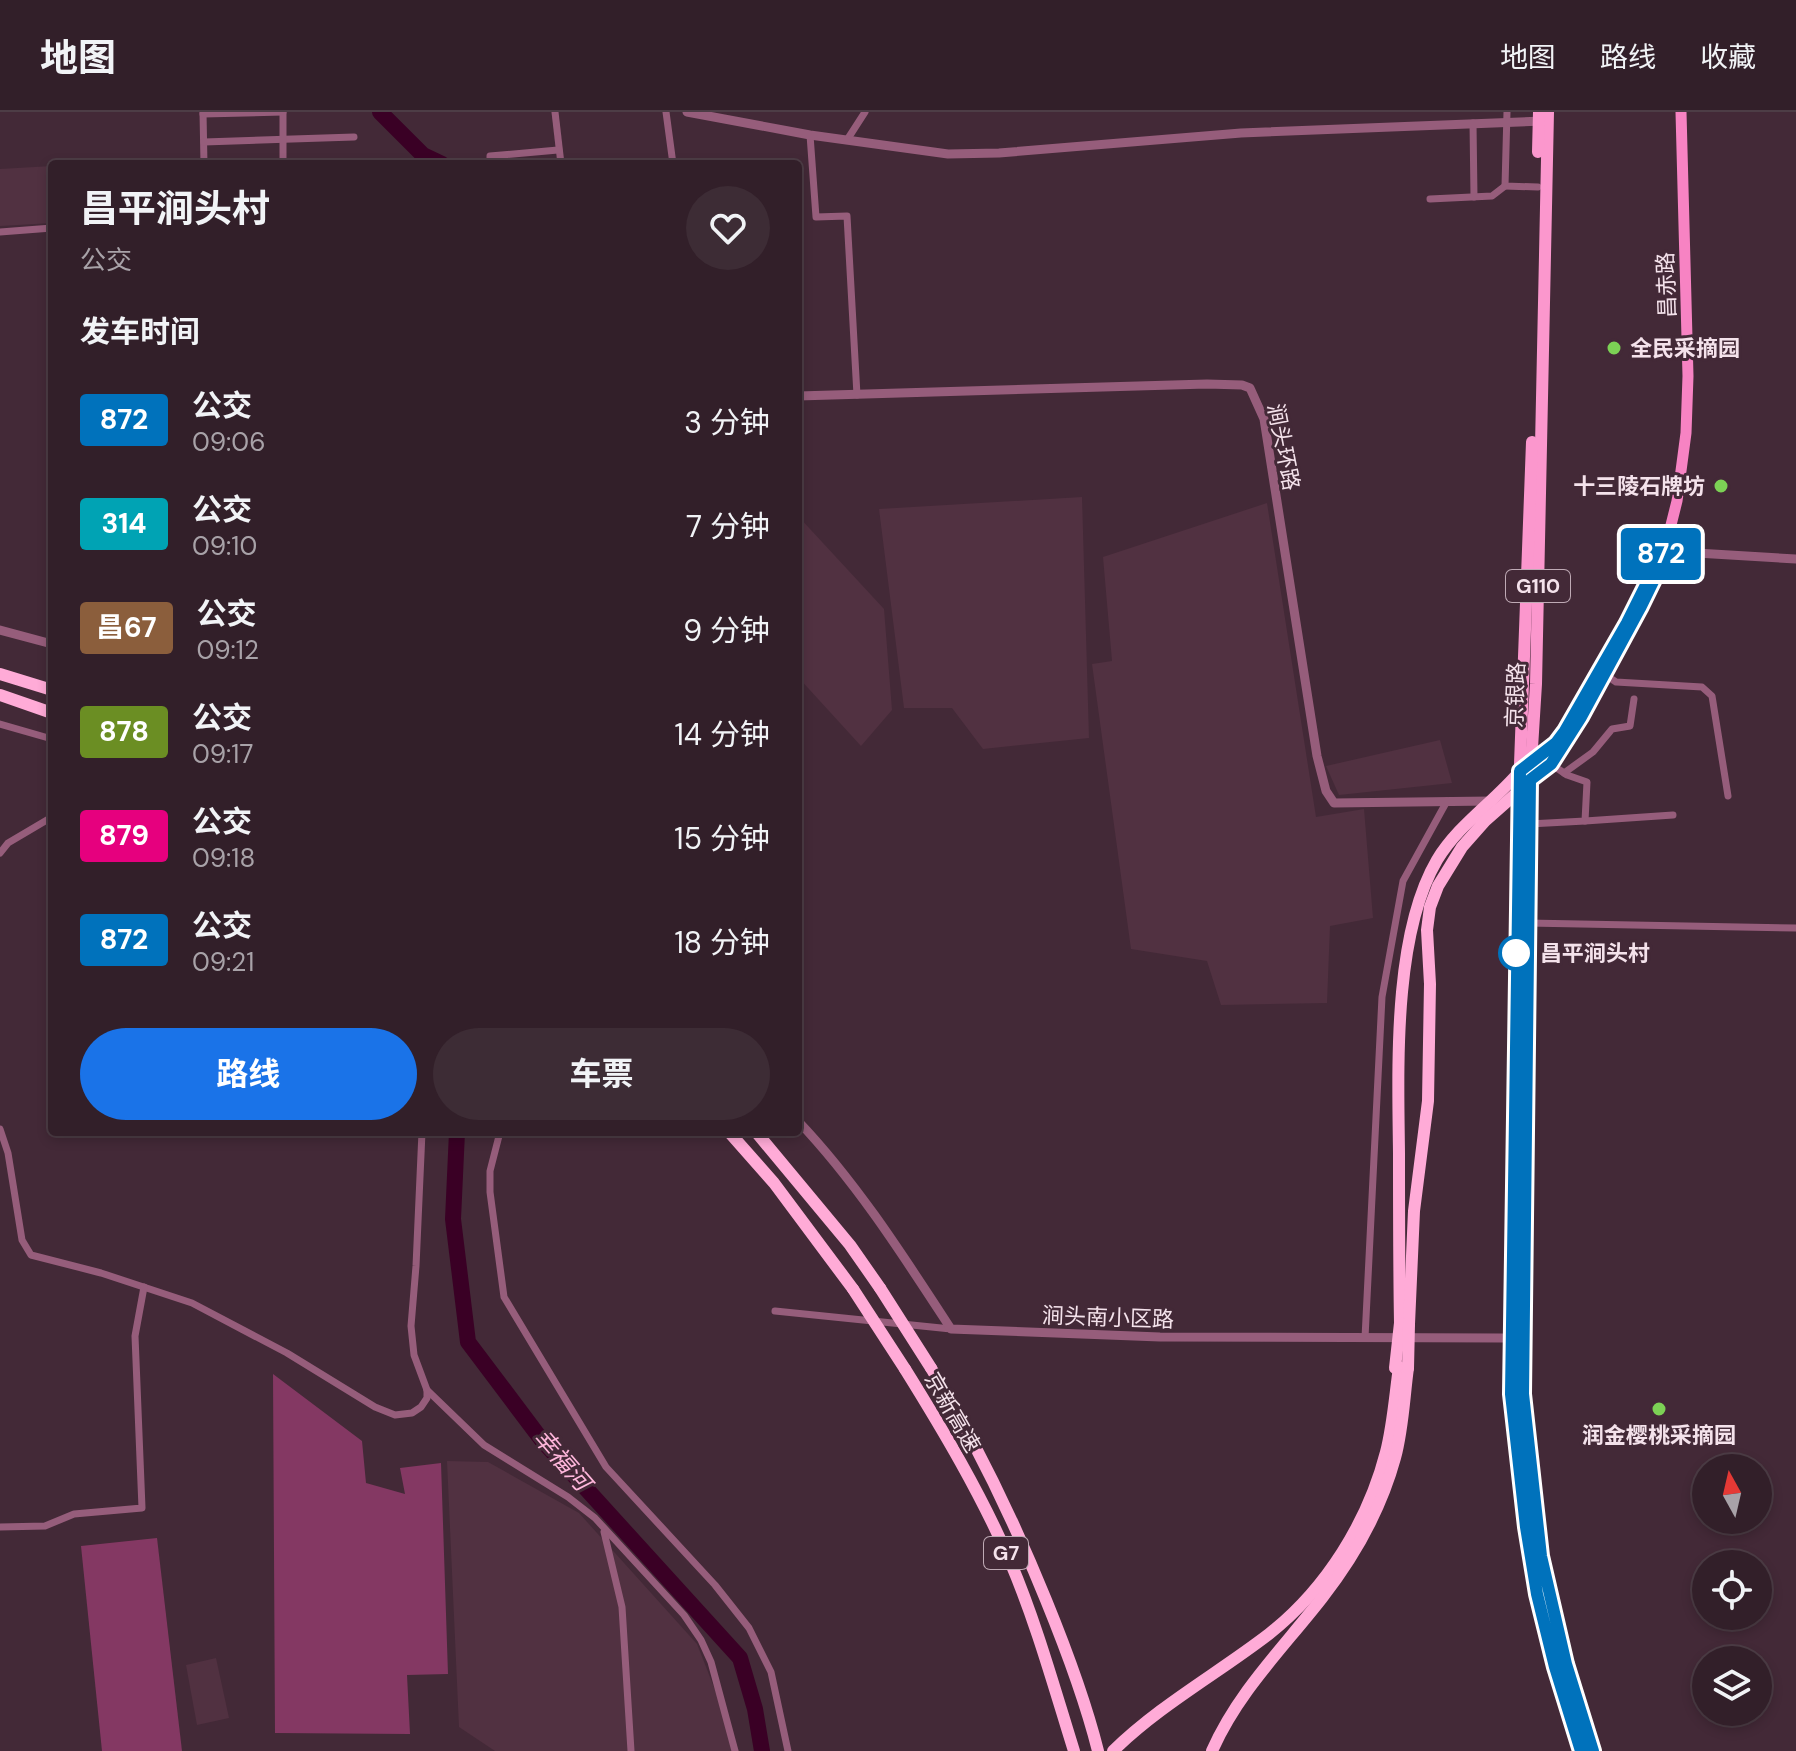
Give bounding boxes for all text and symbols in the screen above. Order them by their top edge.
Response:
text: 地图 [40,33,116,83]
text: 地图 [1500,39,1556,76]
text: 路线 [1600,39,1656,76]
text: 收藏 [1700,39,1756,76]
text: 昌平涧头村 [80,184,270,234]
button: heart [686,186,770,270]
text: 公交 [80,243,132,277]
street label: 昌赤路 [1651,251,1682,318]
text: 发车时间 [80,312,200,351]
place label: 全民采摘园 [1630,334,1740,363]
marker: 全民采摘园 [1605,339,1623,357]
text: 公交 [192,386,252,425]
text: 872 [100,401,148,438]
street label: 涧头环路 [1261,401,1306,493]
text: 3 分钟 [684,403,770,442]
text: 09:06 [192,425,265,459]
place label: 十三陵石牌坊 [1573,472,1705,501]
marker: 十三陵石牌坊 [1712,477,1730,495]
text: 公交 [192,490,252,529]
text: 314 [101,505,147,542]
text: 7 分钟 [686,507,770,546]
line badge: 872 [1615,528,1707,580]
text: 09:10 [192,529,257,563]
text: 872 [1637,535,1685,572]
road number: G110 [1506,570,1570,602]
text: 公交 [197,594,257,633]
text: 昌67 [96,609,157,646]
text: 9 分钟 [683,611,770,650]
text: 09:12 [197,633,259,667]
street label: 京银路 [1500,662,1531,729]
text: 公交 [192,698,252,737]
text: 878 [99,713,149,750]
text: 14 分钟 [674,715,770,754]
text: 09:17 [192,737,253,771]
text: 公交 [192,802,252,841]
text: 879 [99,817,149,854]
text: 15 分钟 [674,819,770,858]
text: 09:18 [192,841,255,875]
text: 公交 [192,906,252,945]
text: 872 [100,921,148,958]
text: 18 分钟 [674,923,770,962]
marker: 昌平涧头村 [1499,936,1533,970]
place label: 昌平涧头村 [1540,939,1650,968]
text: 09:21 [192,945,254,979]
button: 路线 [80,1028,417,1120]
button: 车票 [433,1028,770,1120]
street label: 涧头南小区路 [1042,1301,1174,1334]
street label: 京新高速 [918,1367,987,1458]
marker: 润金樱桃采摘园 [1650,1400,1668,1418]
place label: 润金樱桃采摘园 [1582,1421,1736,1450]
water label: 幸福河 [527,1422,600,1500]
north arrow [1692,1454,1772,1534]
map controls [1692,1454,1772,1726]
road number: G7 [984,1537,1028,1569]
button: locate [1692,1550,1772,1630]
button: layers [1692,1646,1772,1726]

